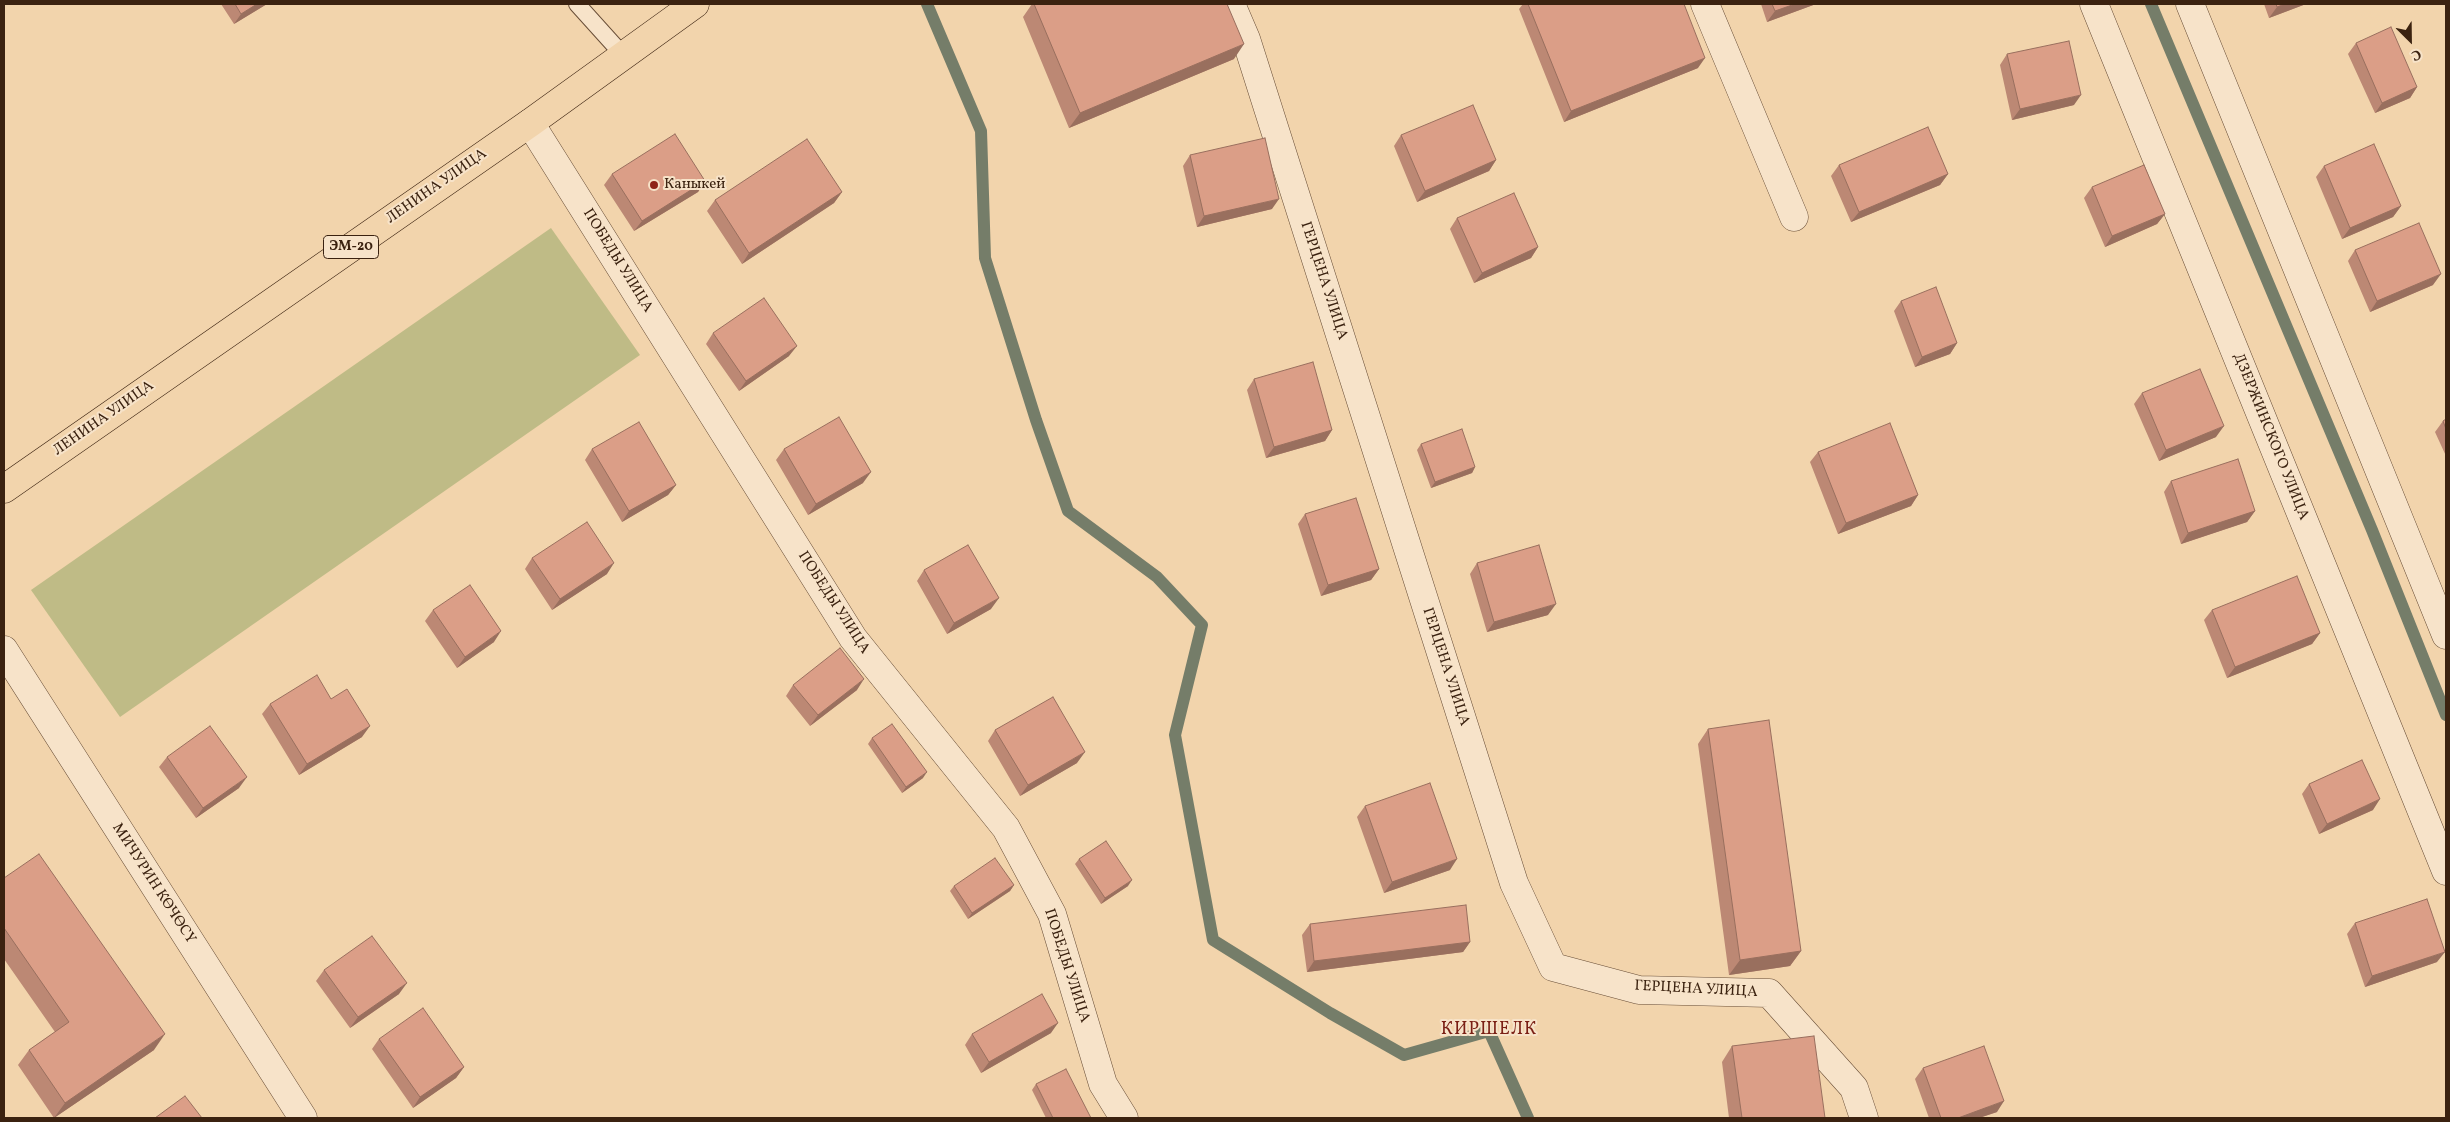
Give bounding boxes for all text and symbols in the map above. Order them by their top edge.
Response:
north arrow [2385,15,2435,65]
text: С [2408,44,2424,65]
street label: ЛЕНИНА УЛИЦА [383,146,491,228]
place label: Каныкей [664,176,725,194]
marker: Каныкей [648,179,660,191]
street label: ПОБЕДЫ УЛИЦА [578,206,656,316]
street label: ГЕРЦЕНА УЛИЦА [1295,220,1351,342]
road number: ЭМ-20 [324,236,378,258]
street label: ДЗЕРЖИНСКОГО УЛИЦА [2228,351,2312,523]
street label: ЛЕНИНА УЛИЦА [50,378,158,460]
street label: ПОБЕДЫ УЛИЦА [793,548,873,658]
street label: ГЕРЦЕНА УЛИЦА [1417,606,1473,728]
street label: МИЧУРИН КӨЧӨСҮ [107,820,199,948]
street label: ПОБЕДЫ УЛИЦА [1039,907,1093,1025]
street label: ГЕРЦЕНА УЛИЦА [1634,978,1758,1002]
district label: КИРШЕЛК [1440,1020,1538,1042]

